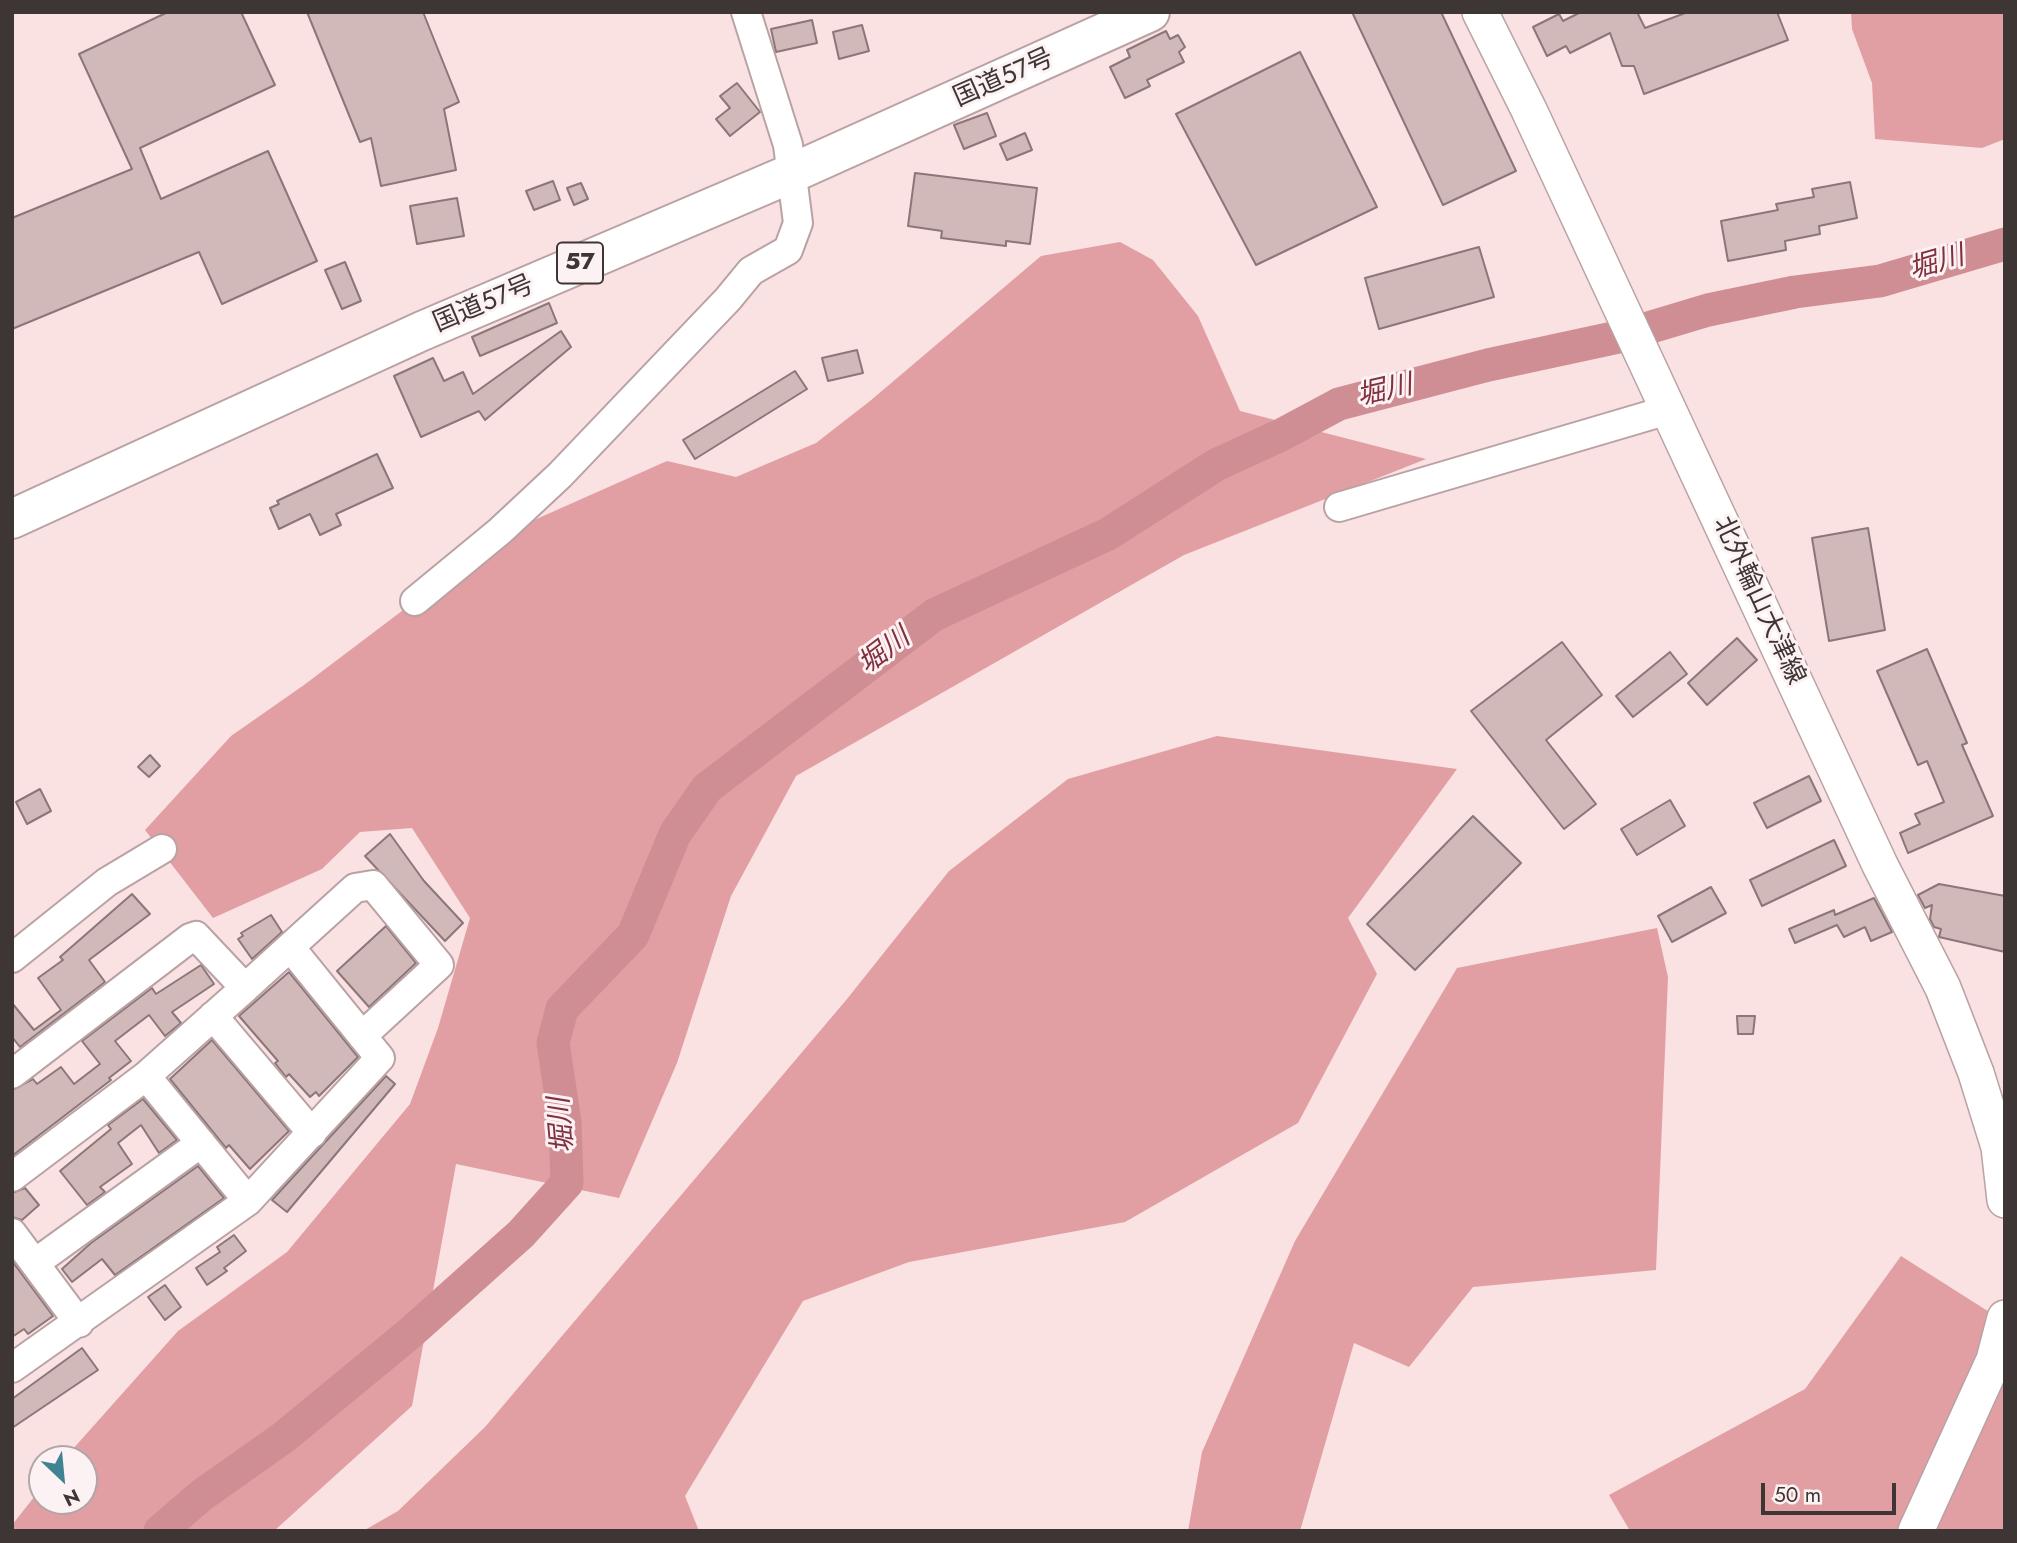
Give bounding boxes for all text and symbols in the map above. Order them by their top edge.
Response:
street label: 国道57号 [949,43,1059,115]
water label: 堀川 [1905,240,1969,288]
road number: 57 [557,242,603,284]
street label: 国道57号 [429,270,539,340]
water label: 堀川 [1354,369,1416,415]
street label: 北外輪山大津線 [1705,512,1811,690]
water label: 堀川 [853,622,917,682]
water label: 堀川 [544,1096,582,1154]
north arrow [28,1445,98,1515]
scale bar [1765,1470,1900,1514]
text: 50 m [1774,1480,1821,1510]
text: N [59,1482,84,1513]

